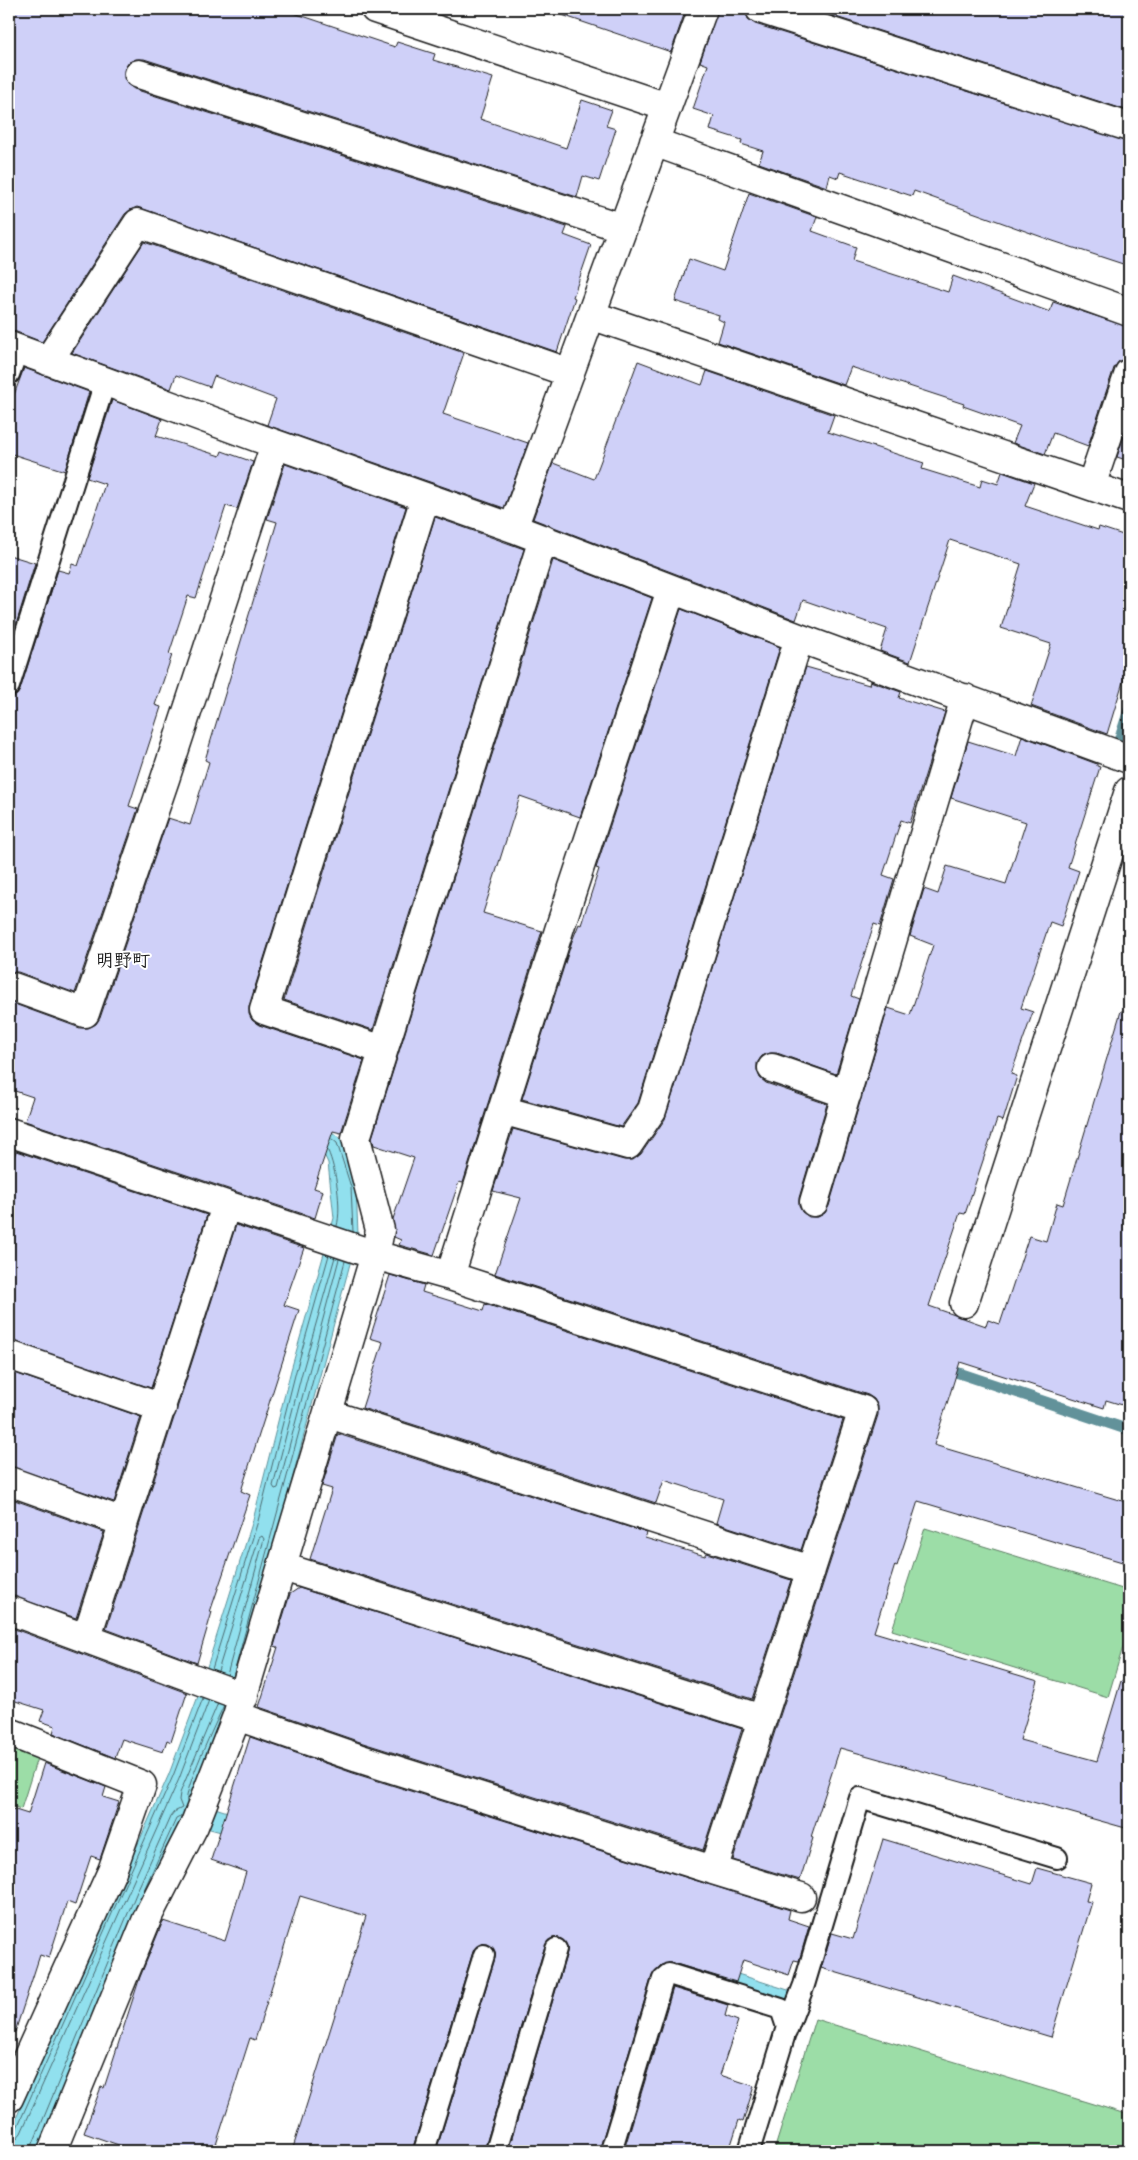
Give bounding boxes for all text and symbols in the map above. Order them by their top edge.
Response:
district label: 明野町 [96,949,150,973]

